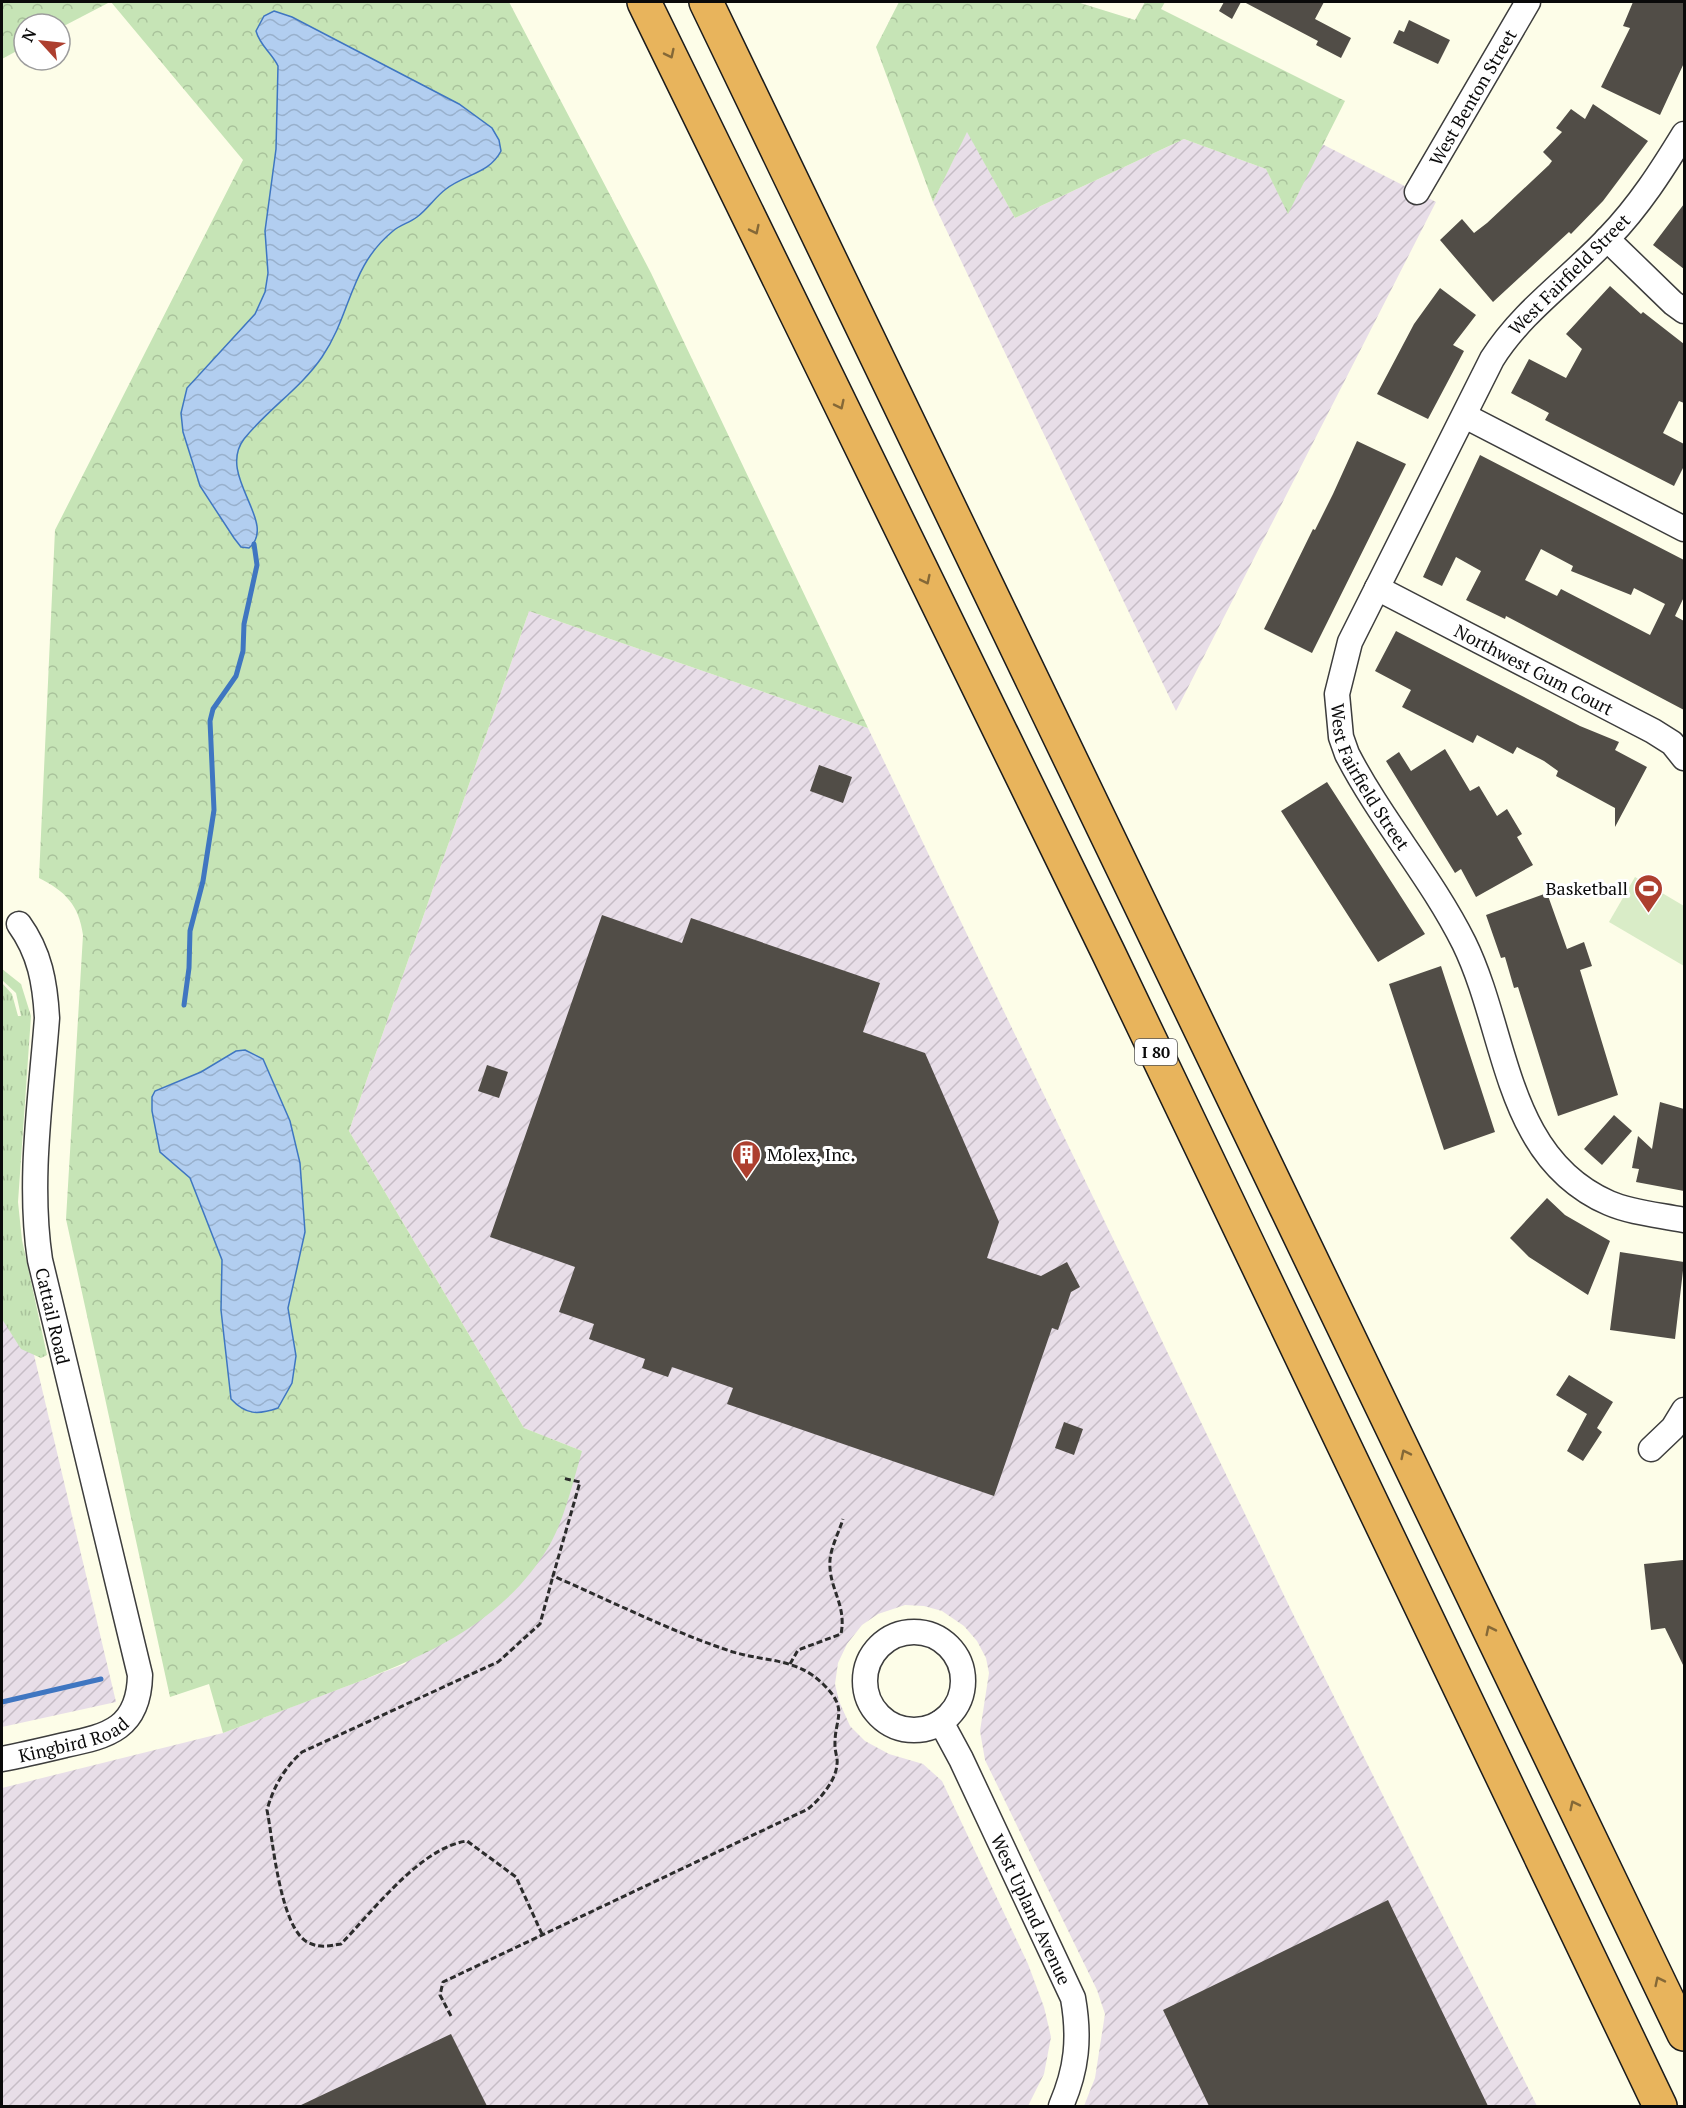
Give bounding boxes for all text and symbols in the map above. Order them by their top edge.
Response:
north arrow [12,12,72,72]
street label: West Benton Street [1423,24,1522,170]
text: N [16,25,41,46]
one-way arrow [662,48,674,59]
street label: West Fairfield Street [1503,208,1635,340]
one-way arrow [747,223,759,234]
one-way arrow [832,399,844,410]
one-way arrow [918,574,930,585]
street label: Northwest Gum Court [1451,618,1618,721]
street label: West Fairfield Street [1326,702,1416,855]
sports icon: Basketball [1633,872,1665,914]
place label: Basketball [1546,876,1628,900]
road number: I 80 [1135,1039,1177,1065]
building icon: Molex, Inc. [730,1138,762,1180]
place label: Molex, Inc. [767,1142,855,1166]
street label: Cattail Road [30,1265,76,1367]
one-way arrow [1400,1450,1412,1461]
one-way arrow [1485,1625,1497,1636]
street label: Kingbird Road [16,1711,134,1767]
one-way arrow [1570,1801,1582,1812]
street label: West Upland Avenue [986,1830,1077,1989]
one-way arrow [1655,1977,1667,1988]

